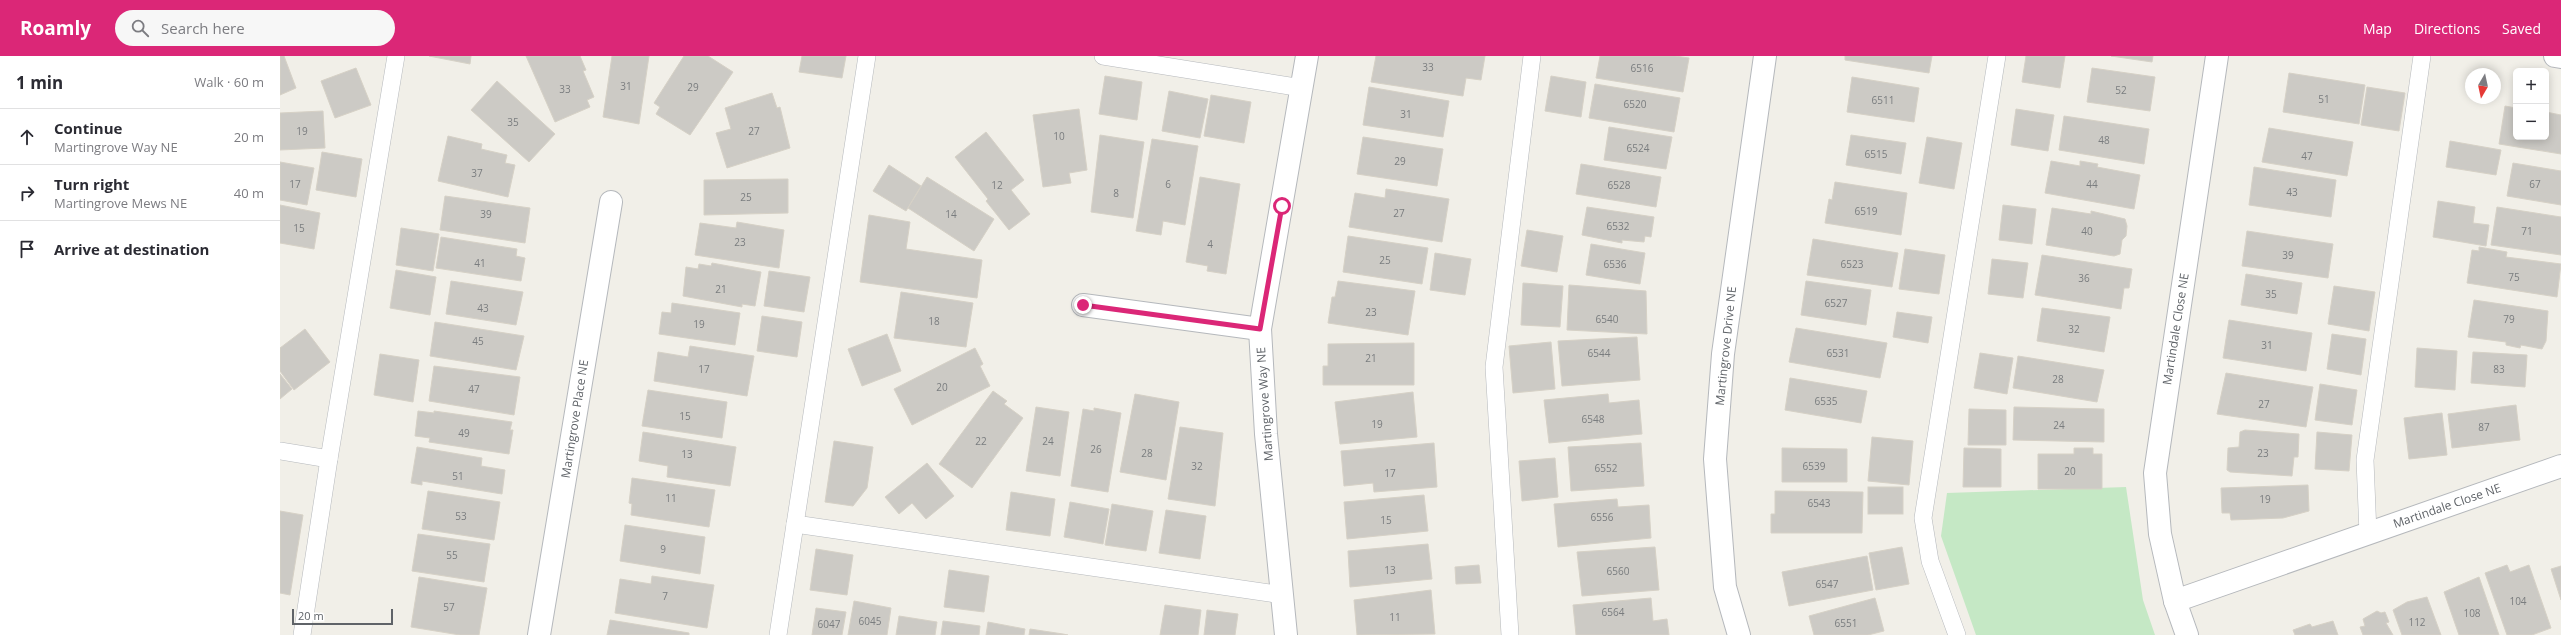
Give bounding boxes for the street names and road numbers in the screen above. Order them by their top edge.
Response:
street label: Martindale Close NE [2158,272,2193,386]
street label: Martingrove Drive NE [1711,286,1740,406]
street label: Martingrove Way NE [1252,347,1277,462]
street label: Martingrove Place NE [557,358,592,479]
street label: Martindale Close NE [2391,479,2503,532]

